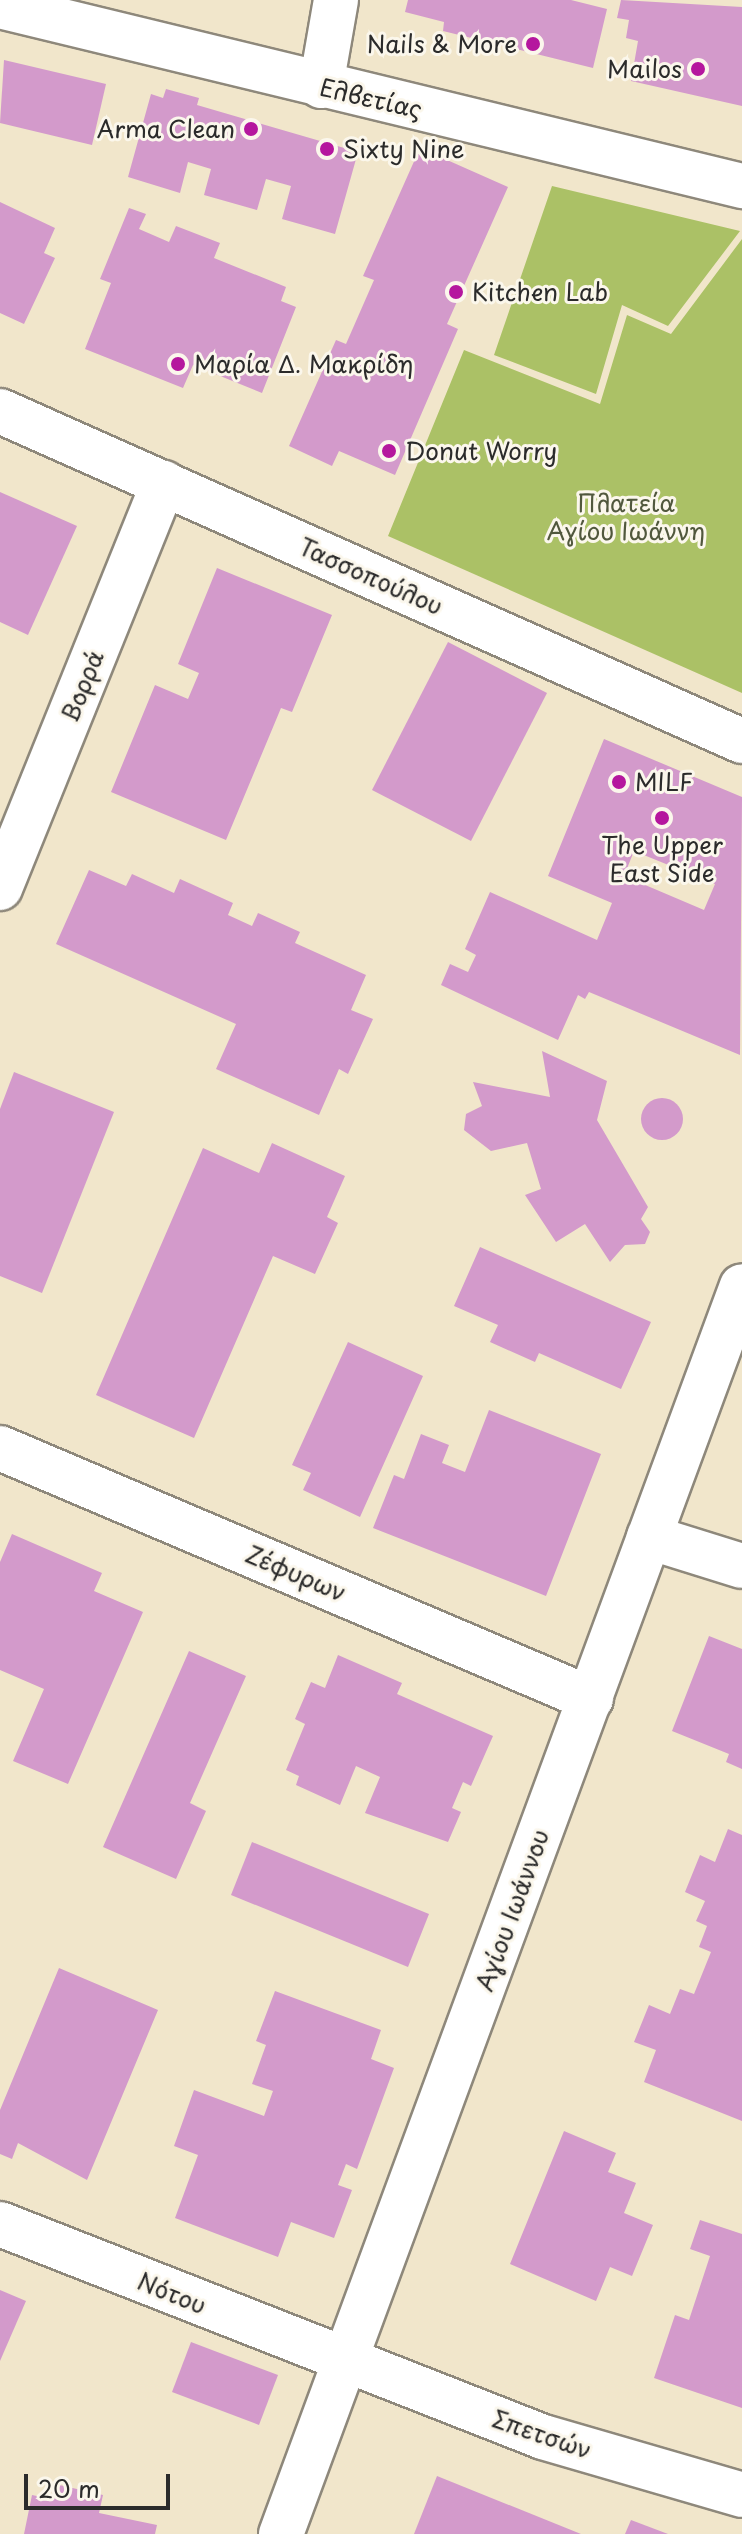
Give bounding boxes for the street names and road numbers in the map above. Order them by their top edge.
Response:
street label: Ελβετίας [317,72,425,124]
street label: Τασσοπούλου [295,531,447,621]
street label: Βορρά [55,646,109,726]
street label: Ζέφυρων [242,1539,350,1607]
street label: Αγίου Ιωάννου [469,1825,555,1995]
street label: Νότου [133,2266,211,2320]
street label: Σπετσών [489,2404,595,2464]

